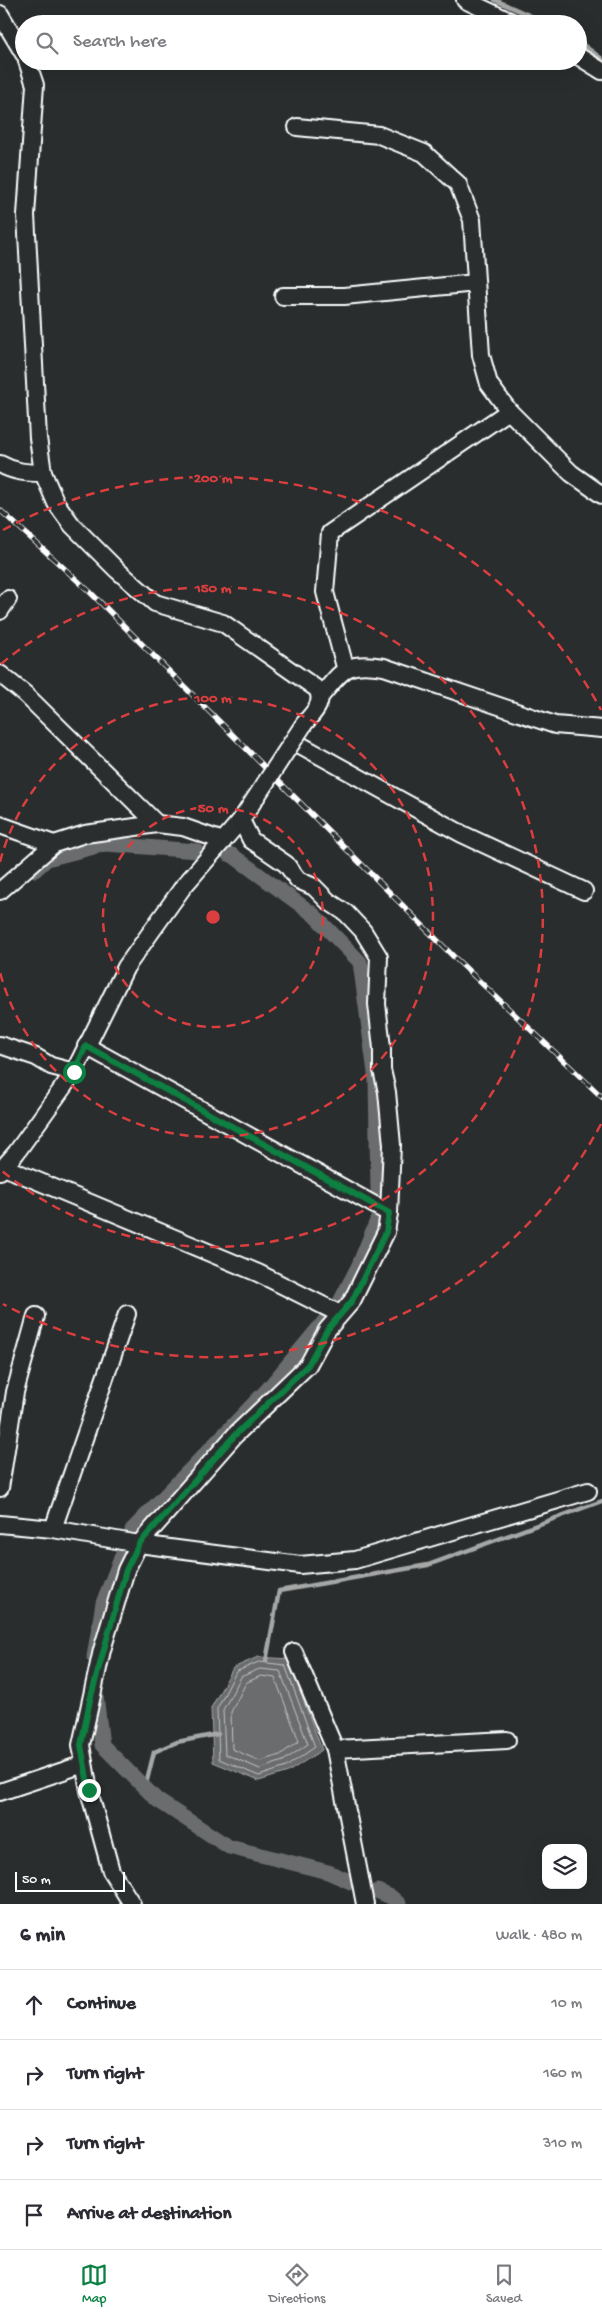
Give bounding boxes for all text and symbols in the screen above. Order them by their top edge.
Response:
search box [15,15,587,70]
icon: search [33,29,61,57]
text: Search here [73,31,167,54]
text: 200 m [194,470,233,488]
text: 150 m [194,580,232,598]
text: 100 m [193,690,232,708]
text: 50 m [198,800,229,818]
centre of rings [204,908,222,926]
route start [63,1061,86,1084]
route end [78,1779,101,1802]
map controls [542,1844,587,1889]
button: layers [542,1844,587,1889]
scale bar [15,1869,125,1892]
text: 50 m [22,1872,51,1889]
text: 6 min [20,1924,65,1949]
text: Walk · 480 m [496,1927,582,1946]
icon: ahead [20,1991,48,2019]
text: Continue [67,1993,136,2016]
text: 10 m [551,1995,582,2014]
icon: right [20,2061,48,2089]
text: Turn right [67,2063,143,2086]
text: 160 m [543,2065,582,2084]
icon: right [20,2131,48,2159]
text: Turn right [67,2133,143,2156]
text: 310 m [543,2135,582,2154]
icon: arrive [20,2201,48,2229]
text: Arrive at destination [67,2203,231,2226]
tab: Map [80,2261,108,2308]
tab: Directions [269,2261,326,2308]
tab: Saved [486,2261,522,2308]

